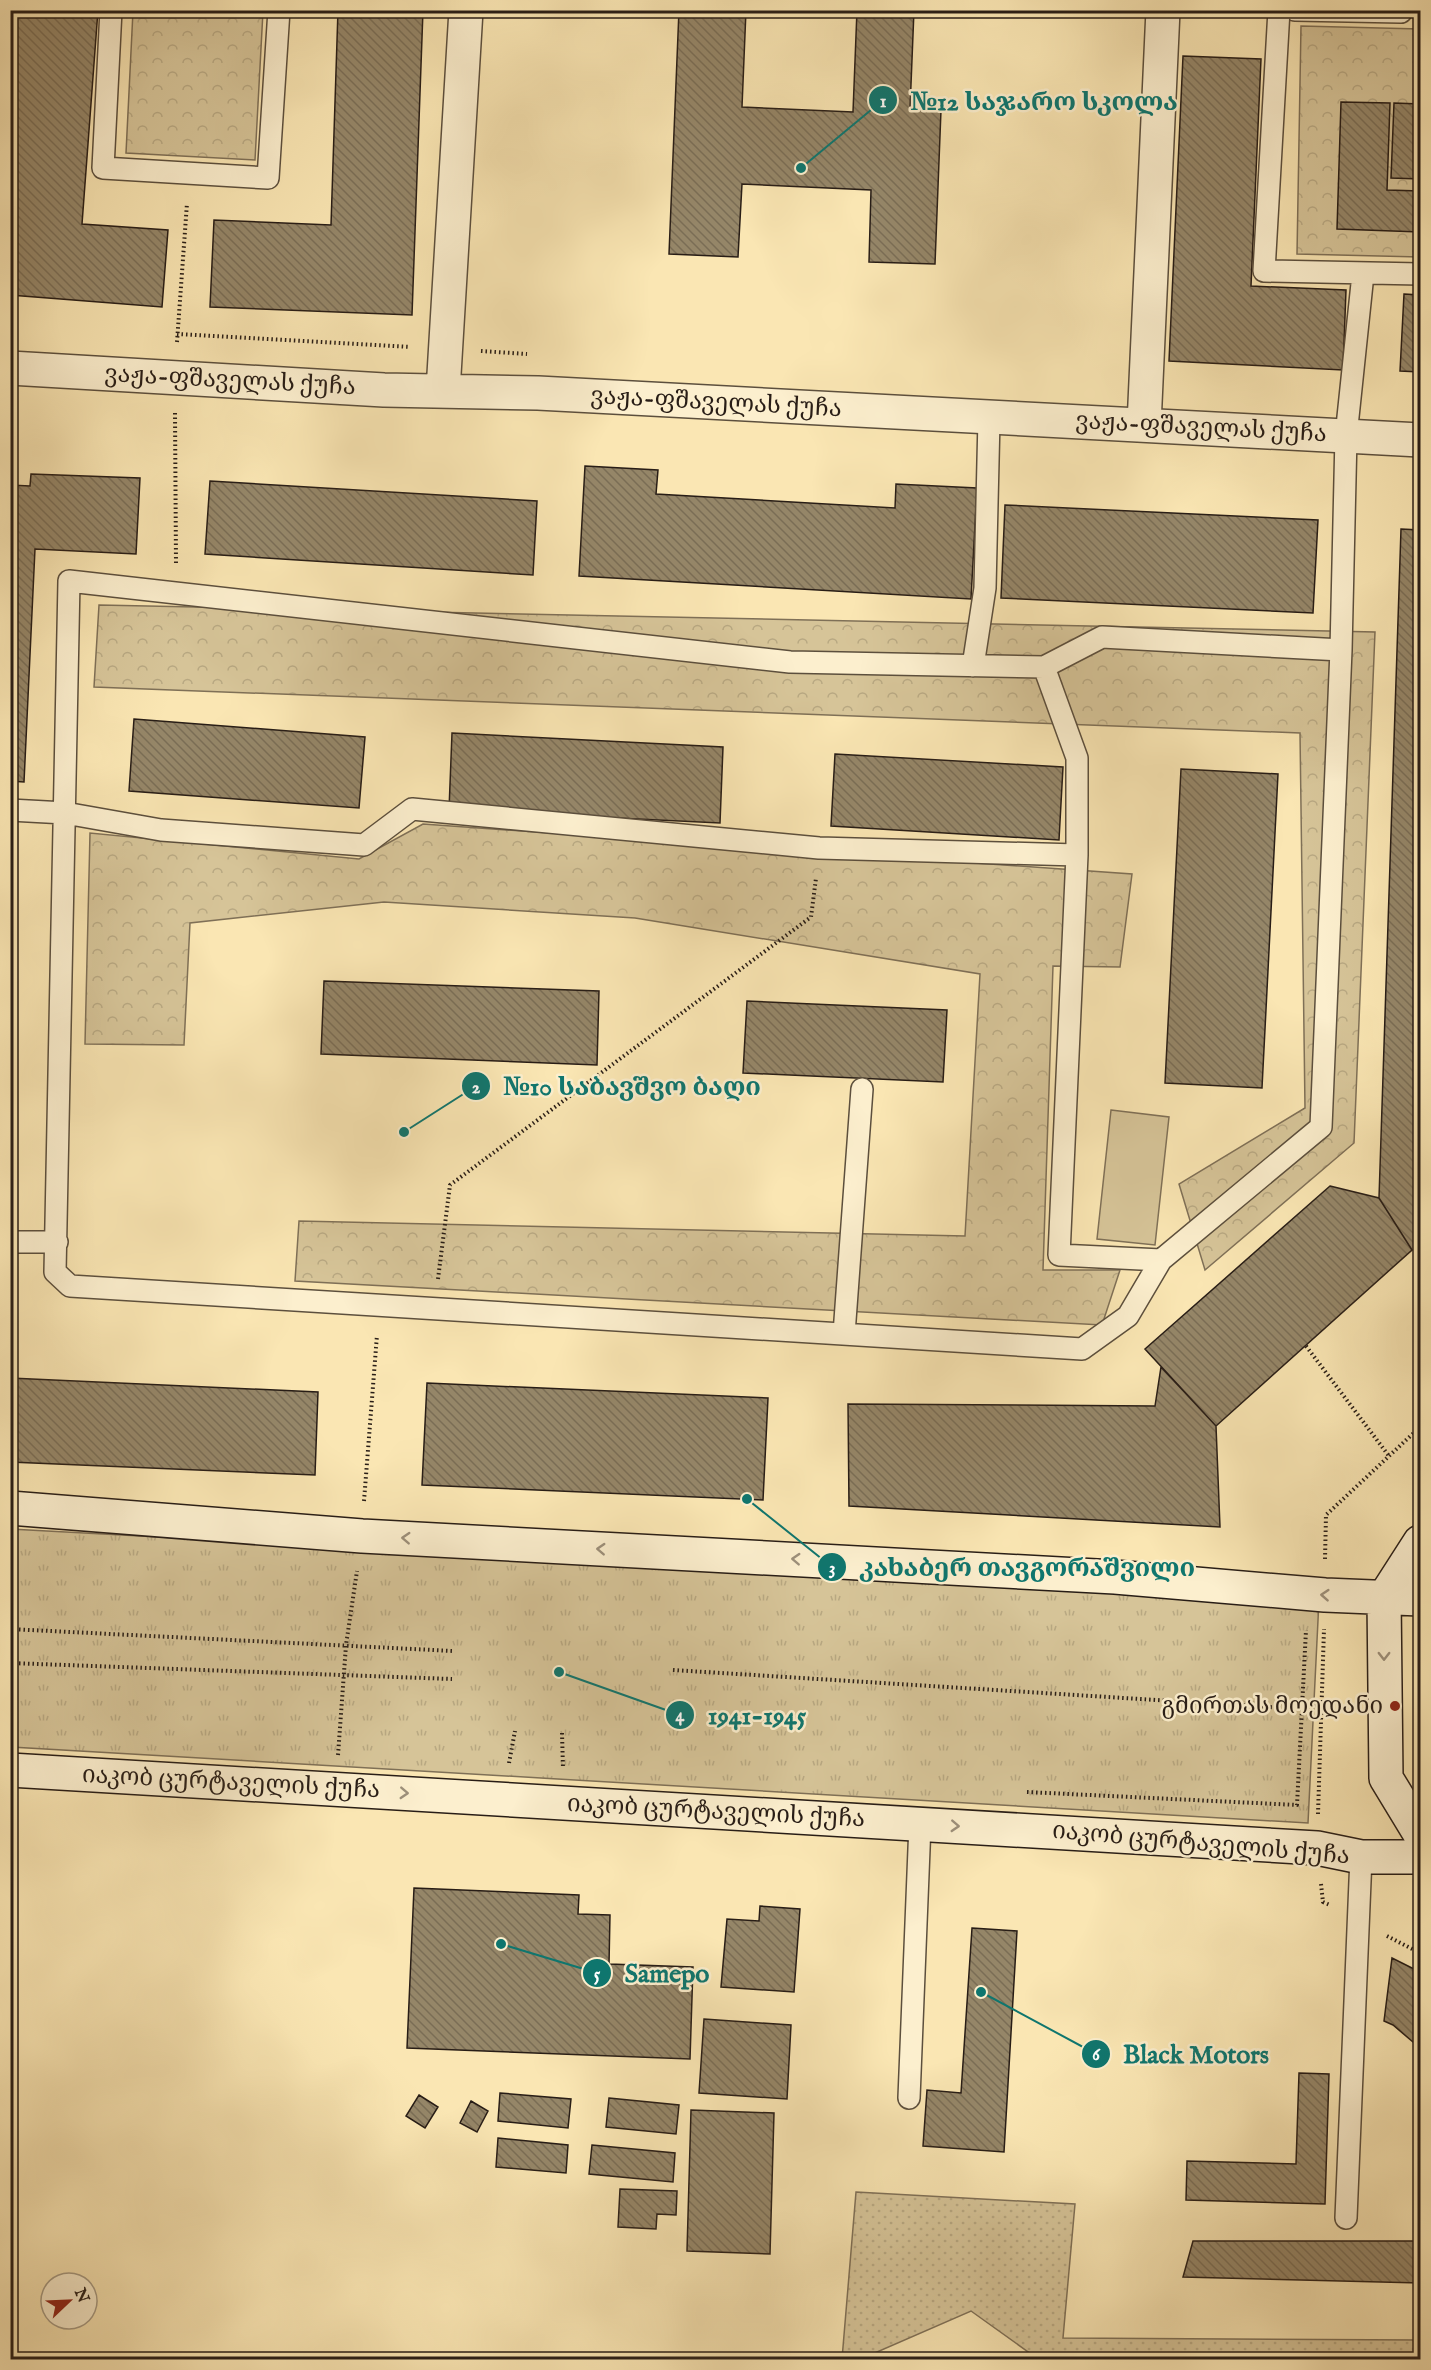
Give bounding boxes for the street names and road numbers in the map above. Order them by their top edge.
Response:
street label: ვაჟა-ფშაველას ქუჩა [104,359,356,403]
street label: ვაჟა-ფშაველას ქუჩა [590,381,842,425]
street label: ვაჟა-ფშაველას ქუჩა [1075,406,1327,450]
street label: იაკობ ცურტაველის ქუჩა [81,1760,381,1806]
street label: იაკობ ცურტაველის ქუჩა [566,1789,866,1835]
street label: იაკობ ცურტაველის ქუჩა [1051,1816,1351,1872]

